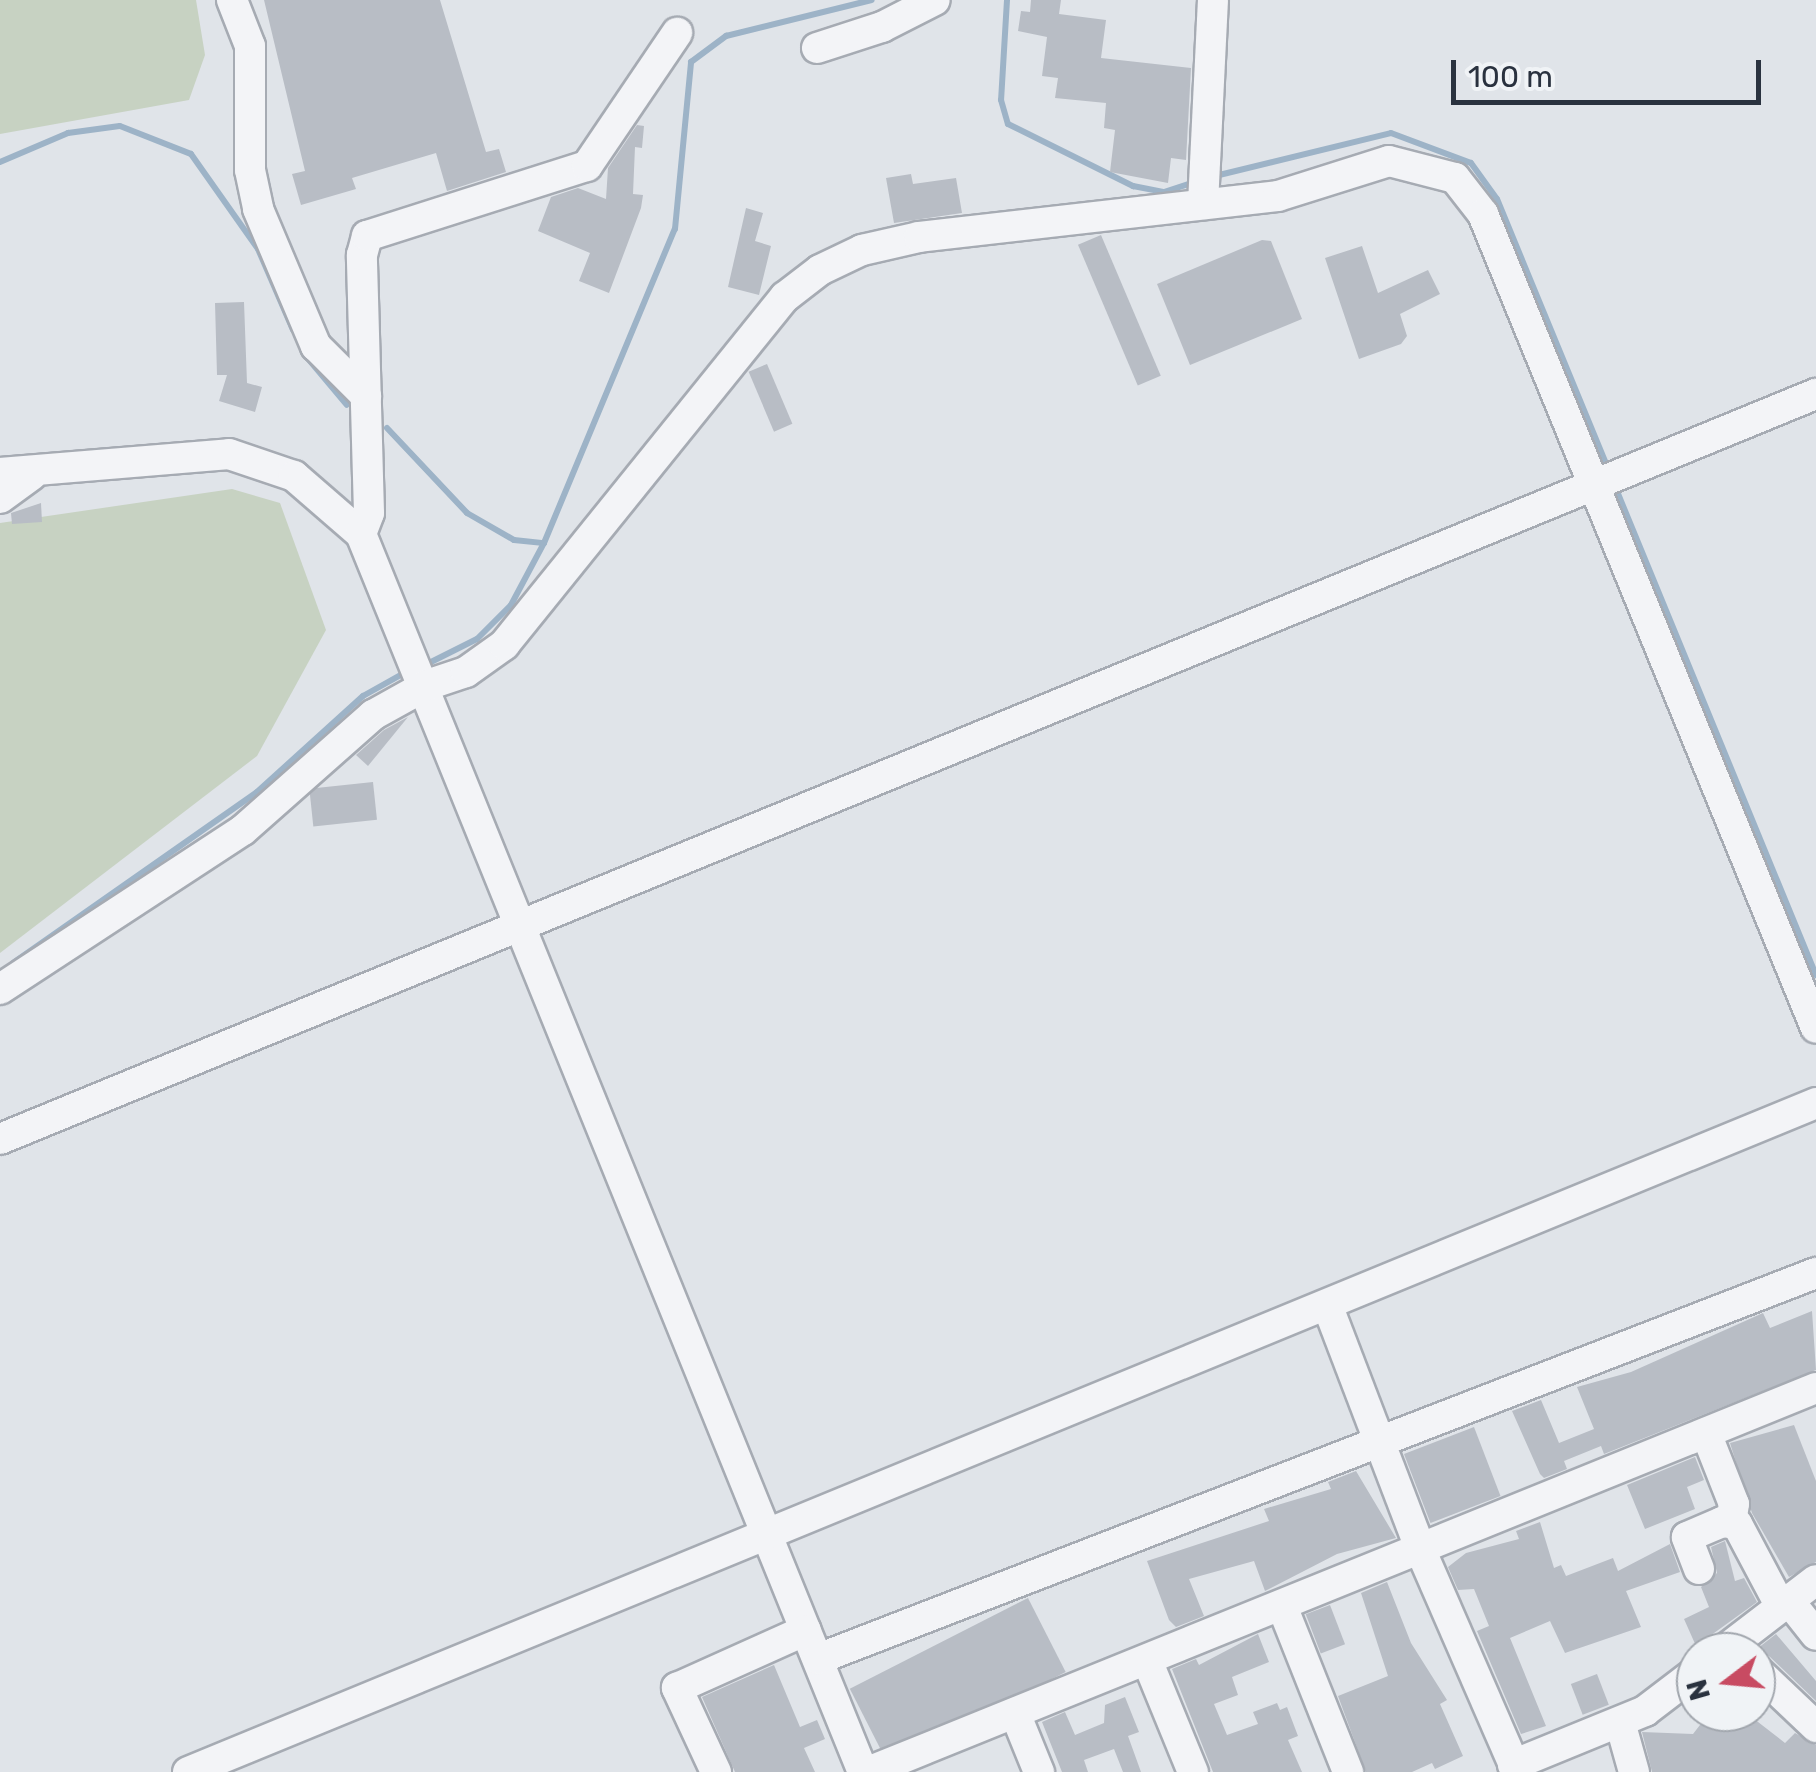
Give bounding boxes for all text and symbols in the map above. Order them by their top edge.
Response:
scale bar [1456,40,1766,102]
text: 100 m [1468,59,1553,95]
north arrow [1676,1632,1776,1732]
text: N [1680,1676,1717,1704]

